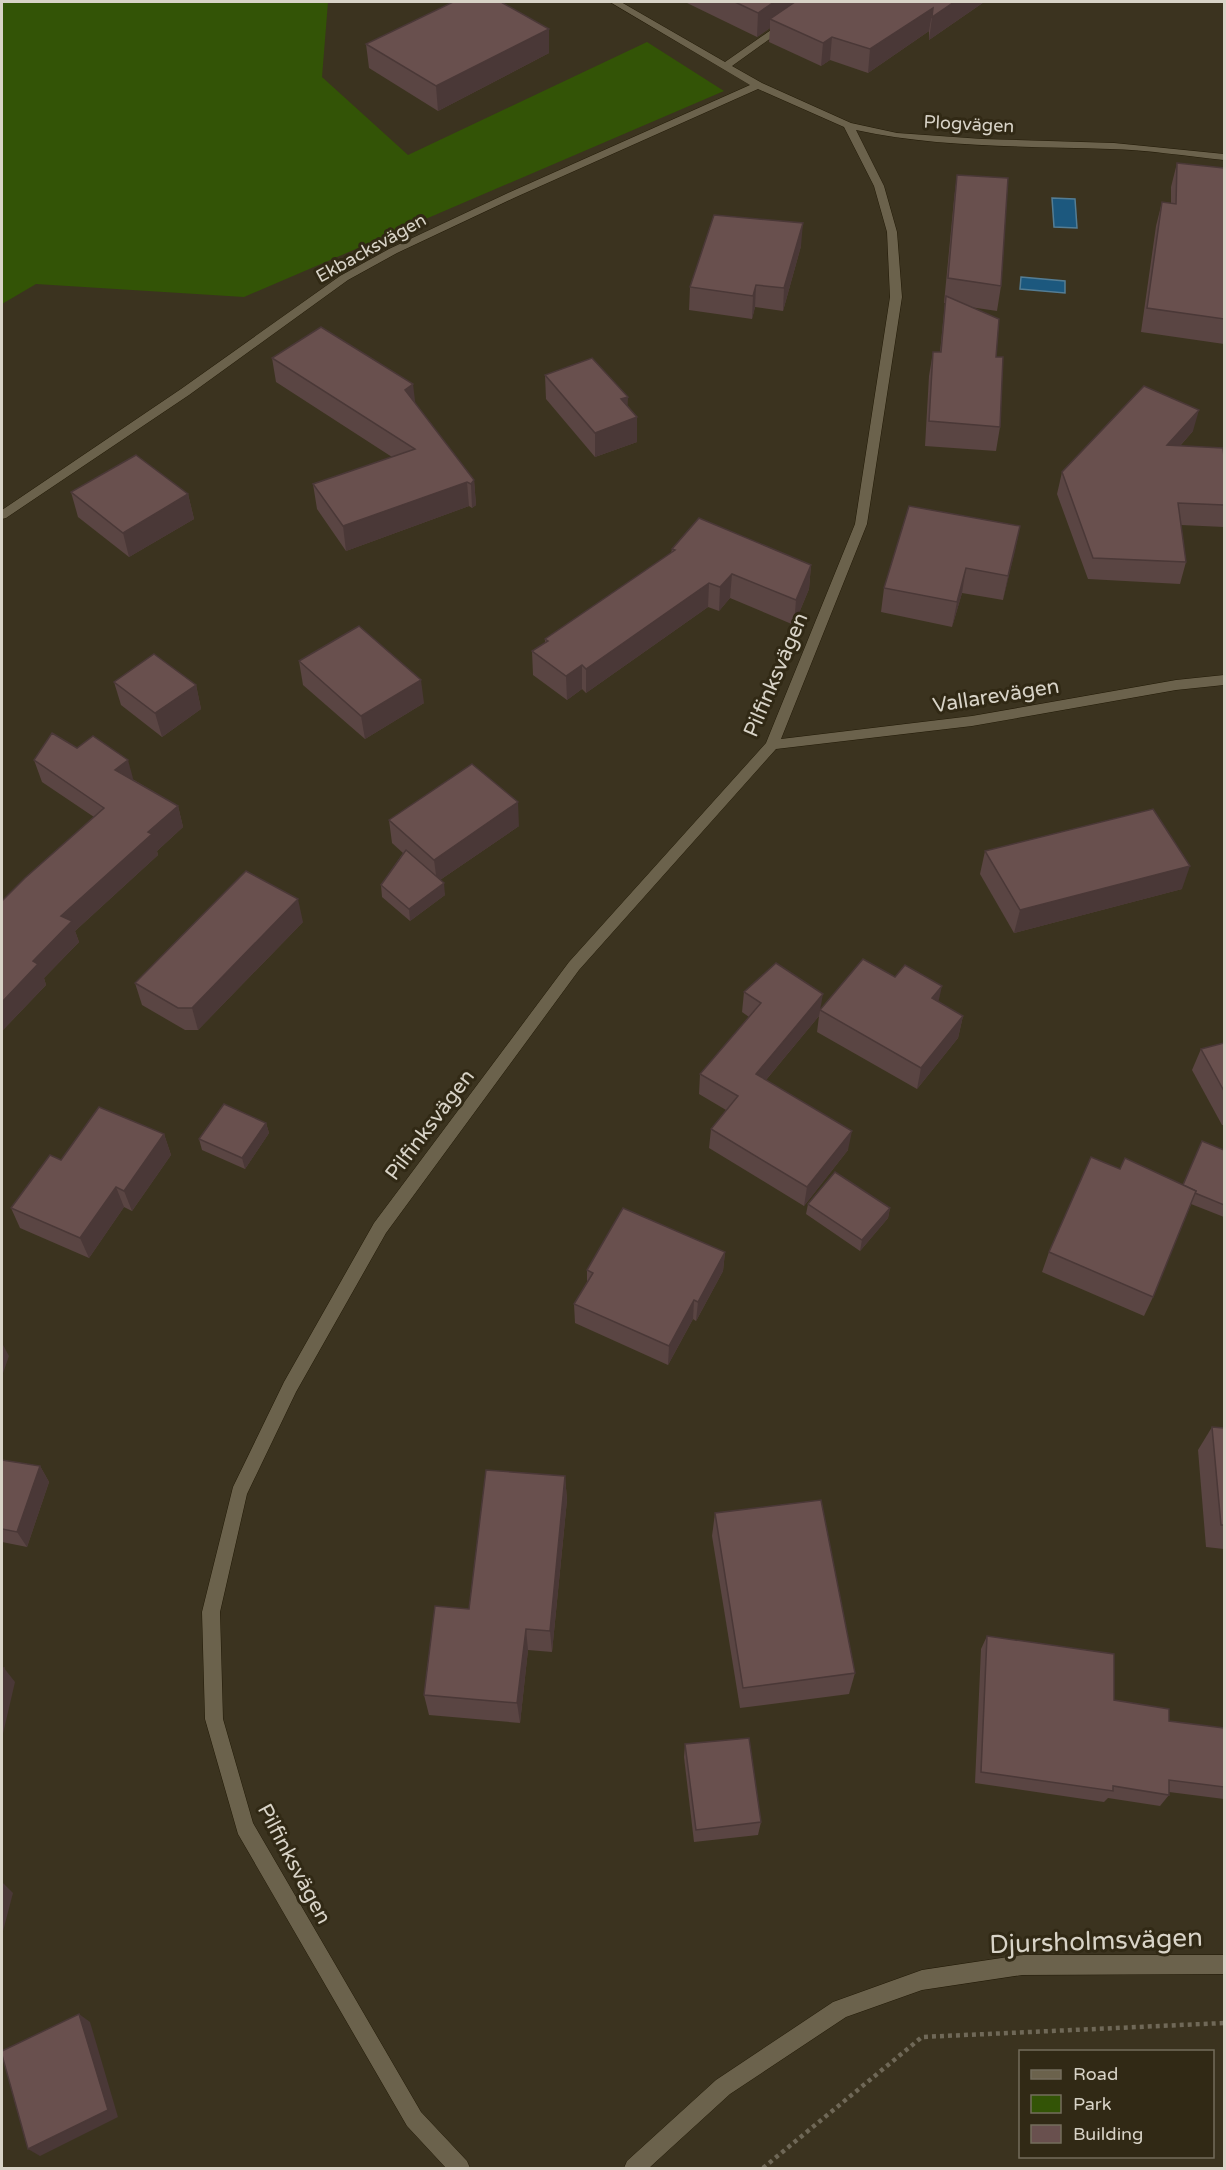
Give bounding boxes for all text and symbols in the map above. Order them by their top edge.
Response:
street label: Plogvägen [923,111,1015,137]
street label: Ekbacksvägen [312,209,430,287]
street label: Pilfinksvägen [739,609,813,741]
street label: Vallarevägen [931,674,1061,718]
street label: Pilfinksvägen [380,1065,480,1185]
street label: Pilfinksvägen [252,1800,336,1928]
street label: Djursholmsvägen [989,1922,1203,1960]
legend [1019,2050,1214,2158]
text: Road [1073,2063,1118,2085]
text: Park [1073,2093,1112,2115]
text: Building [1073,2123,1143,2145]

